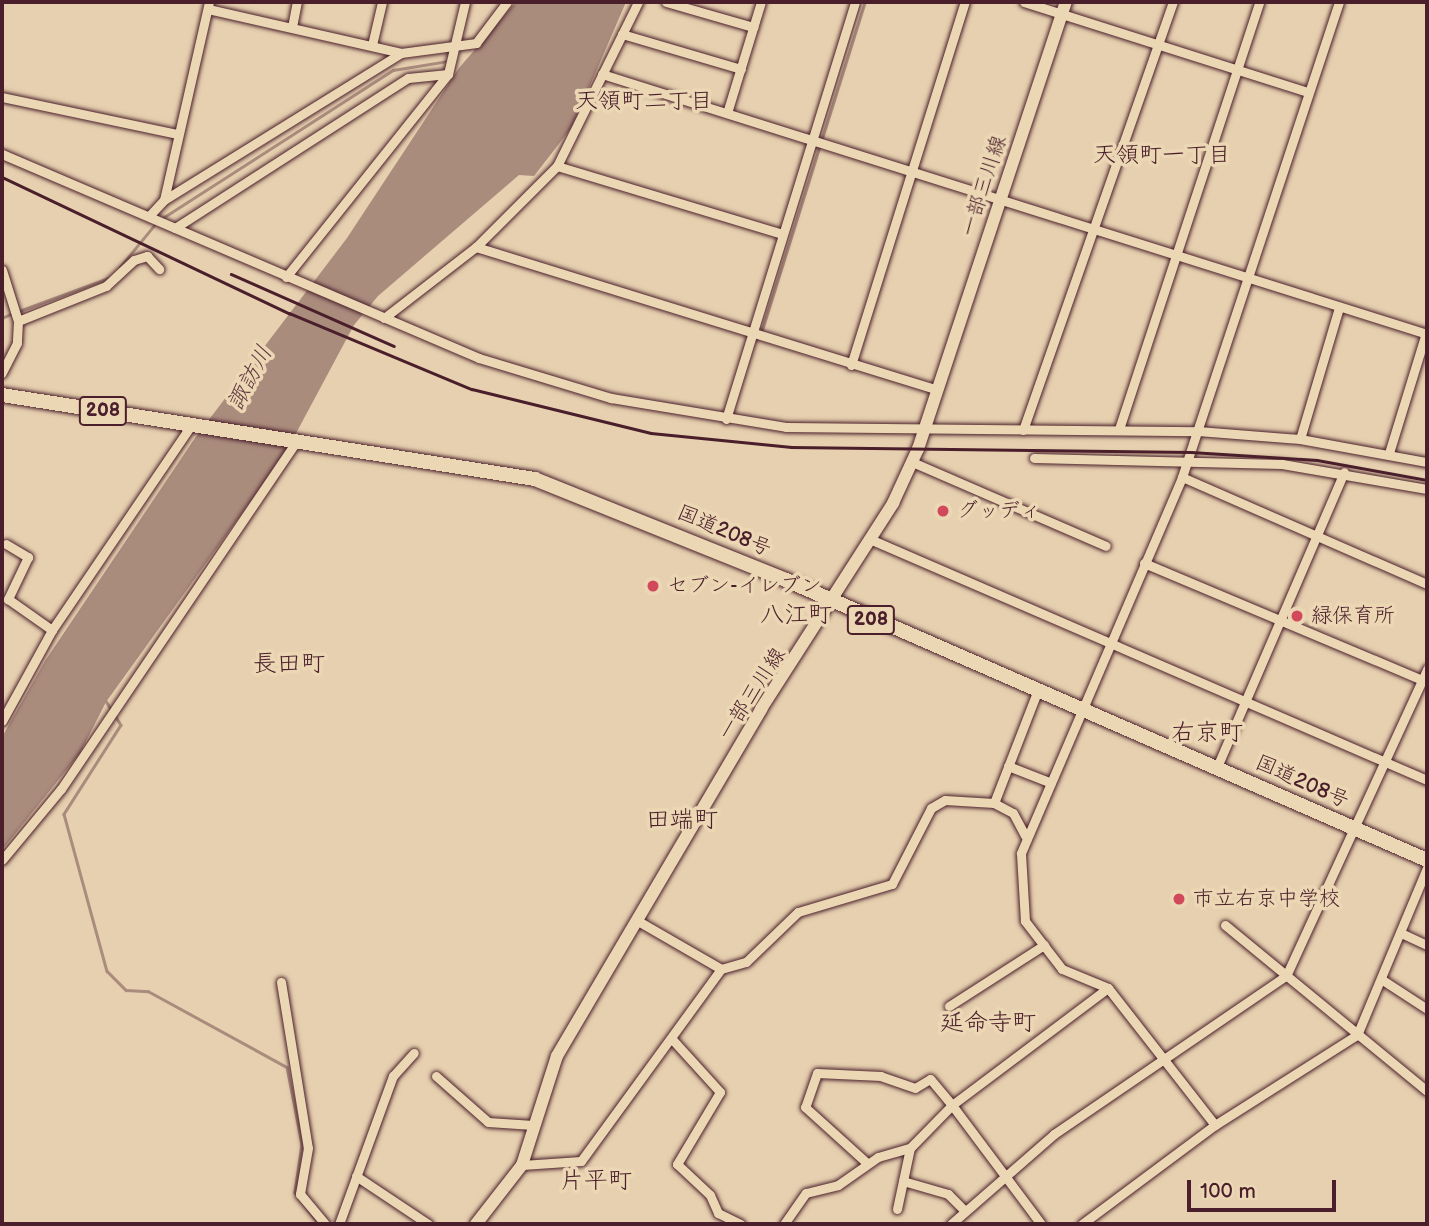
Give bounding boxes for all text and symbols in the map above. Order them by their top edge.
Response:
district label: 天領町二丁目 [575,87,713,115]
street label: 一部三川線 [956,132,1012,240]
district label: 天領町一丁目 [1093,141,1231,169]
water label: 諏訪川 [222,341,278,415]
road number: 208 [78,396,128,426]
place label: グッディ [957,498,1041,524]
street label: 国道208号 [673,500,775,562]
marker: グッディ [935,503,951,519]
place label: セブン-イレブン [667,573,822,599]
marker: セブン-イレブン [645,578,661,594]
district label: 八江町 [760,601,832,629]
place label: 緑保育所 [1311,603,1395,629]
road number: 208 [846,604,896,636]
marker: 緑保育所 [1289,608,1305,624]
street label: 一部三川線 [713,643,791,745]
district label: 長田町 [253,650,325,678]
district label: 右京町 [1171,719,1243,747]
street label: 国道208号 [1251,750,1353,814]
district label: 田端町 [646,806,718,834]
place label: 市立右京中学校 [1193,886,1340,912]
marker: 市立右京中学校 [1171,891,1187,907]
district label: 延命寺町 [940,1009,1036,1037]
scale bar [1191,1166,1340,1210]
district label: 片平町 [560,1167,632,1195]
text: 100 m [1200,1179,1256,1204]

